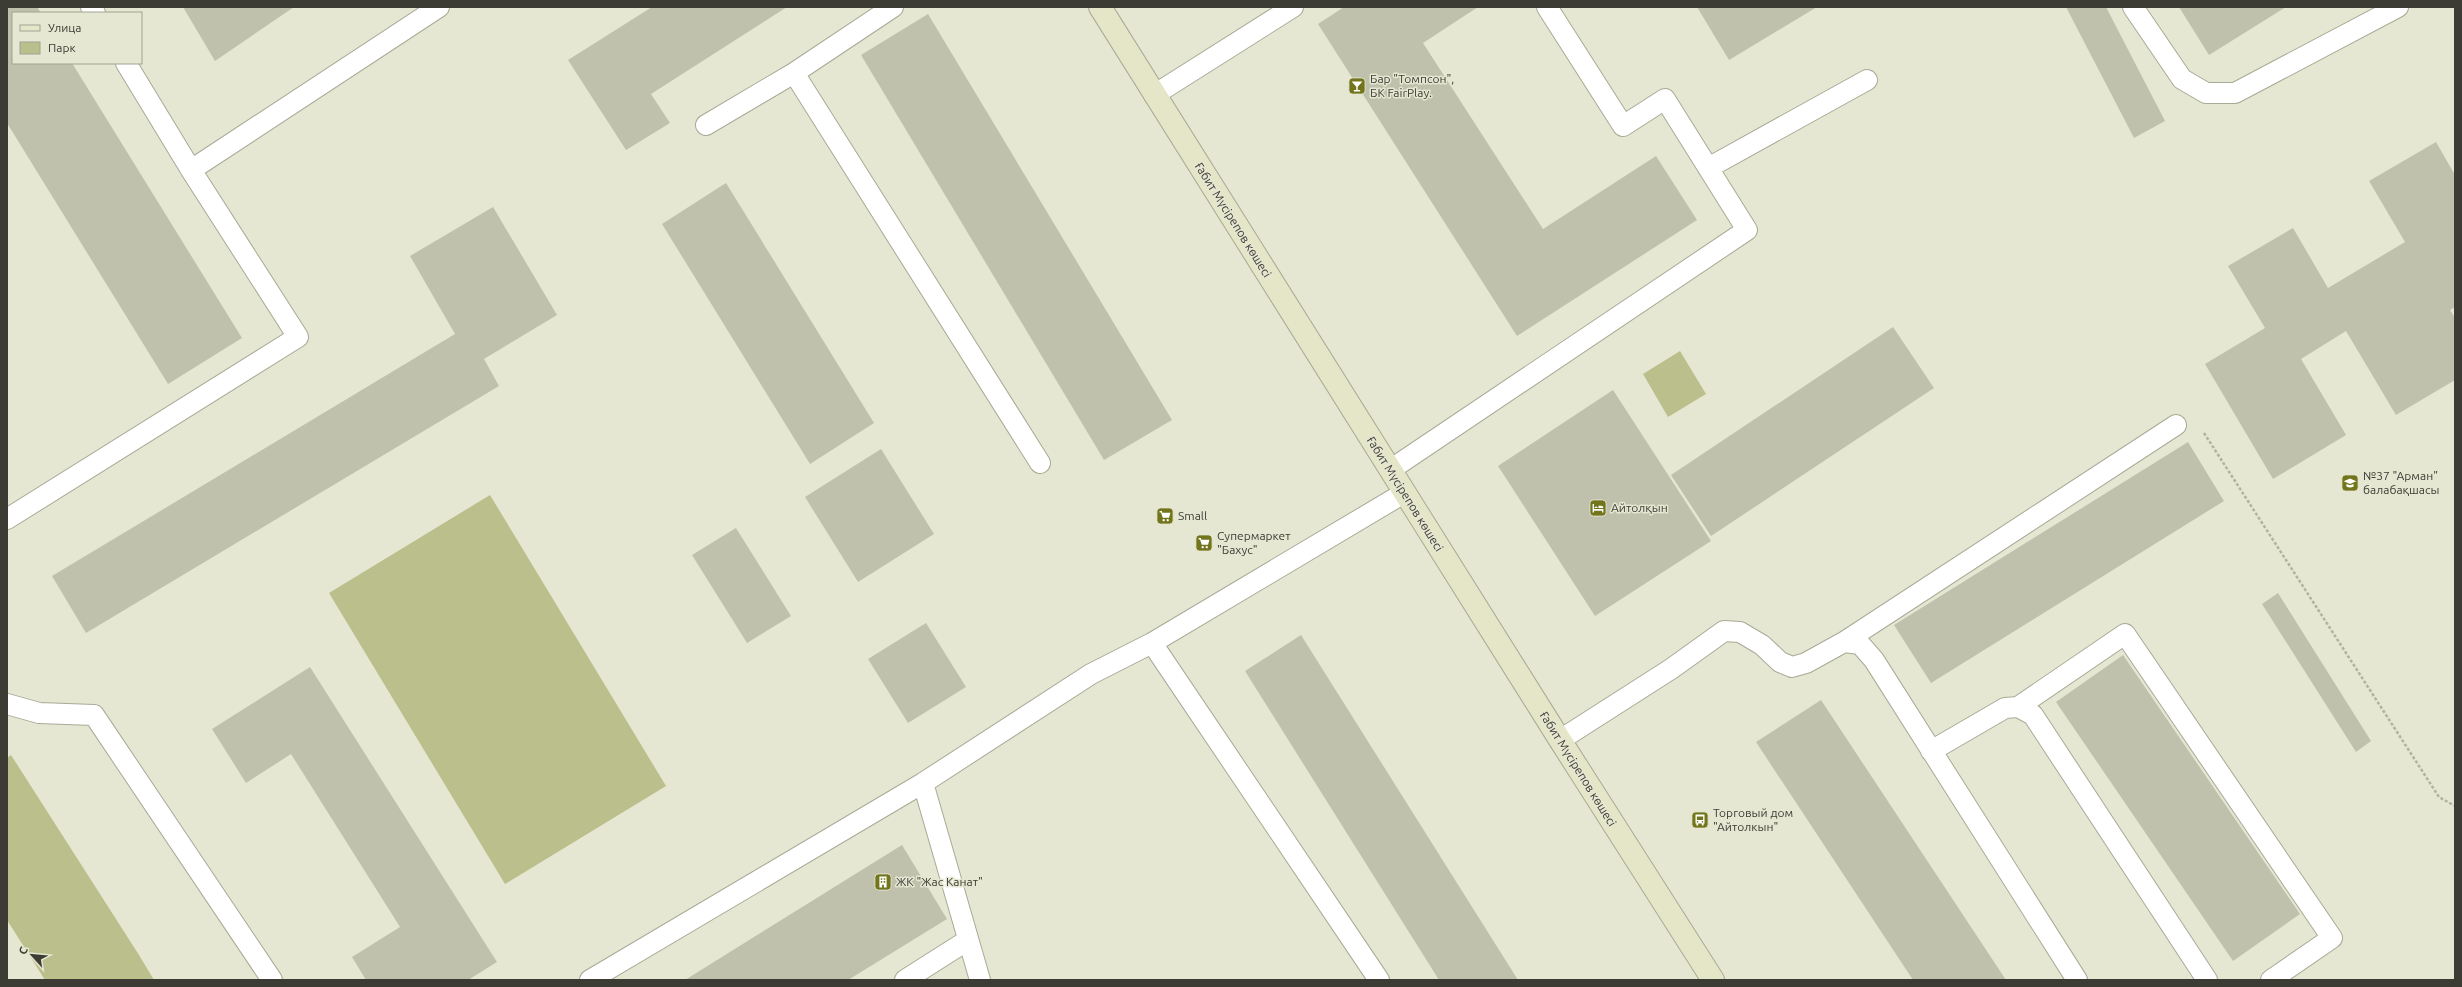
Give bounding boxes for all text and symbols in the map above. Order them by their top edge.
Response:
legend [12,12,142,64]
text: Улица [48,21,81,34]
text: Парк [48,41,76,54]
place label: Бар "Томпсон", БК FairPlay. [1370,72,1454,99]
bar icon: Бар "Томпсон", БК FairPlay. [1347,76,1367,96]
street label: Ғабит Мүсірепов көшесі [1193,160,1274,280]
street label: Ғабит Мүсірепов көшесі [1365,434,1446,554]
place label: №37 "Арман" балабақшасы [2363,469,2439,496]
school or university icon: №37 "Арман" балабақшасы [2340,473,2360,493]
hotel icon: Айтолқын [1588,498,1608,518]
place label: Айтолқын [1611,501,1668,514]
supermarket icon: Small [1155,506,1175,526]
place label: Small [1178,509,1207,522]
place label: Супермаркет "Бахус" [1217,529,1291,556]
supermarket icon: Супермаркет "Бахус" [1194,533,1214,553]
street label: Ғабит Мүсірепов көшесі [1538,709,1619,829]
place label: Торговый дом "Айтолкын" [1713,806,1793,833]
bus stop icon: Торговый дом "Айтолкын" [1690,810,1710,830]
building icon: ЖК "Жас Канат" [873,872,893,892]
place label: ЖК "Жас Канат" [896,875,983,888]
north arrow [12,935,52,975]
text: С [16,945,30,956]

